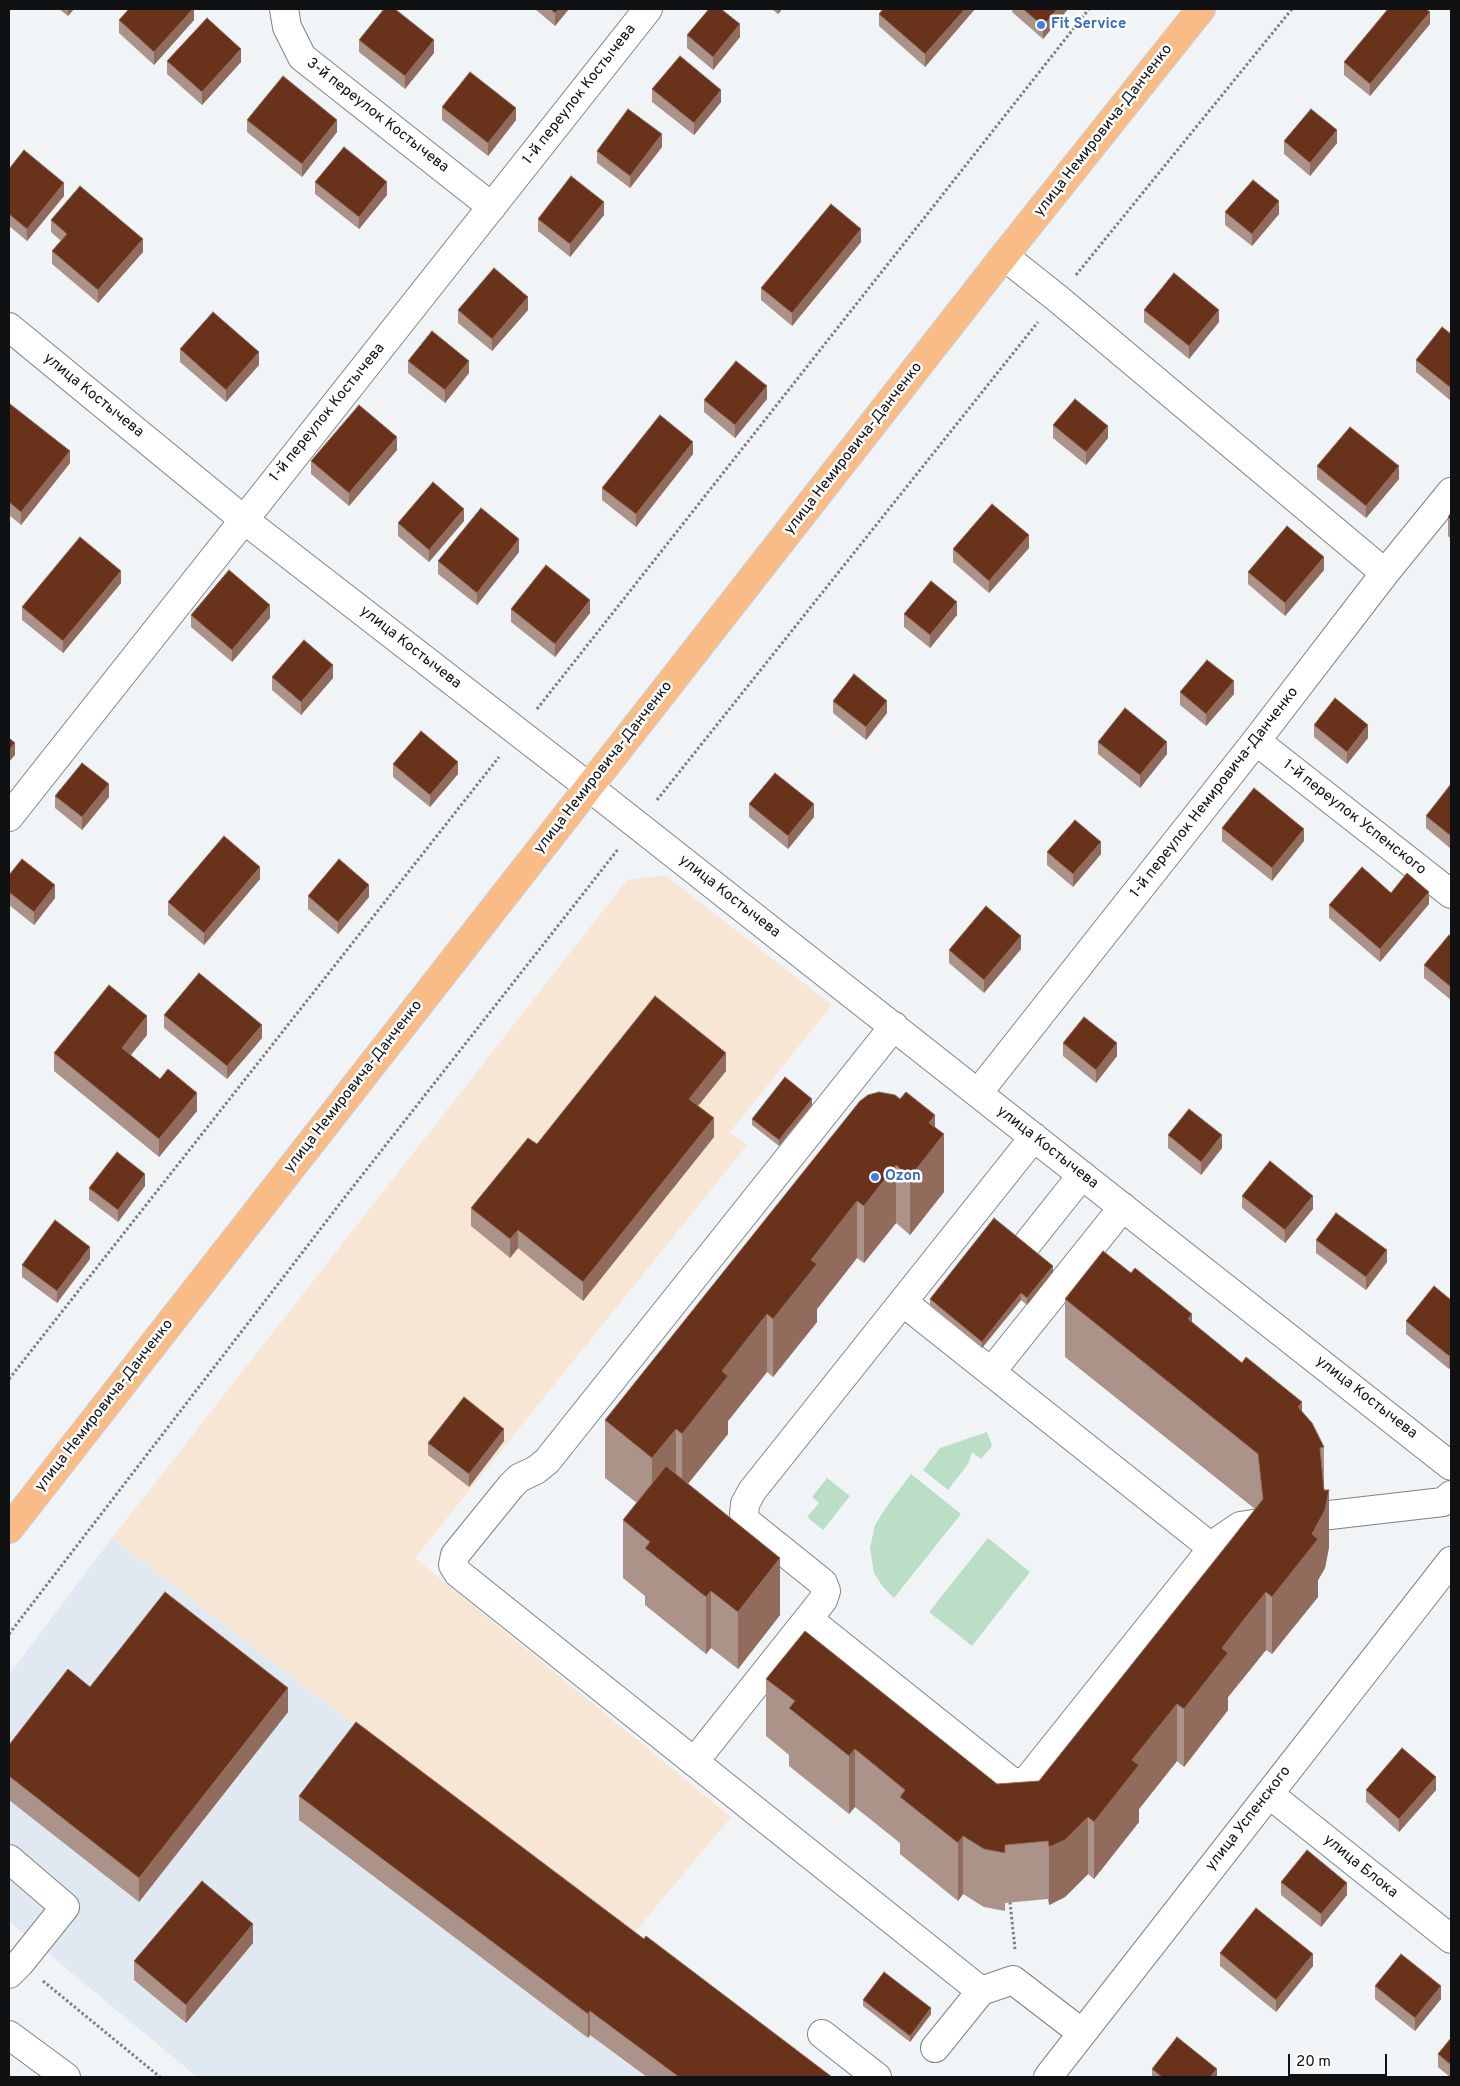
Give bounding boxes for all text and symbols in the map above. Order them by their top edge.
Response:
place label: Fit Service [1051,16,1126,34]
marker: Fit Service [1035,19,1047,31]
street label: 1-й переулок Костычева [520,21,640,169]
street label: улица Немировича-Данченко [1031,41,1177,221]
street label: 3-й переулок Костычева [302,55,452,177]
street label: 1-й переулок Костычева [267,340,389,486]
street label: улица Костычева [39,350,147,442]
street label: улица Немировича-Данченко [781,359,927,539]
street label: улица Костычева [356,603,464,693]
street label: улица Немировича-Данченко [531,678,677,858]
street label: 1-й переулок Немировича-Данченко [1127,684,1303,902]
street label: 1-й переулок Успенского [1279,756,1429,880]
street label: улица Костычева [675,852,783,942]
street label: улица Немировича-Данченко [281,997,427,1177]
street label: улица Костычева [993,1103,1101,1193]
place label: Ozon [885,1168,921,1186]
marker: Ozon [869,1171,881,1183]
street label: улица Немировича-Данченко [32,1316,178,1496]
street label: улица Костычева [1312,1353,1420,1443]
street label: улица Успенского [1203,1763,1295,1875]
street label: улица Блока [1319,1831,1401,1903]
scale bar [1290,2044,1389,2076]
text: 20 m [1296,2053,1331,2072]

